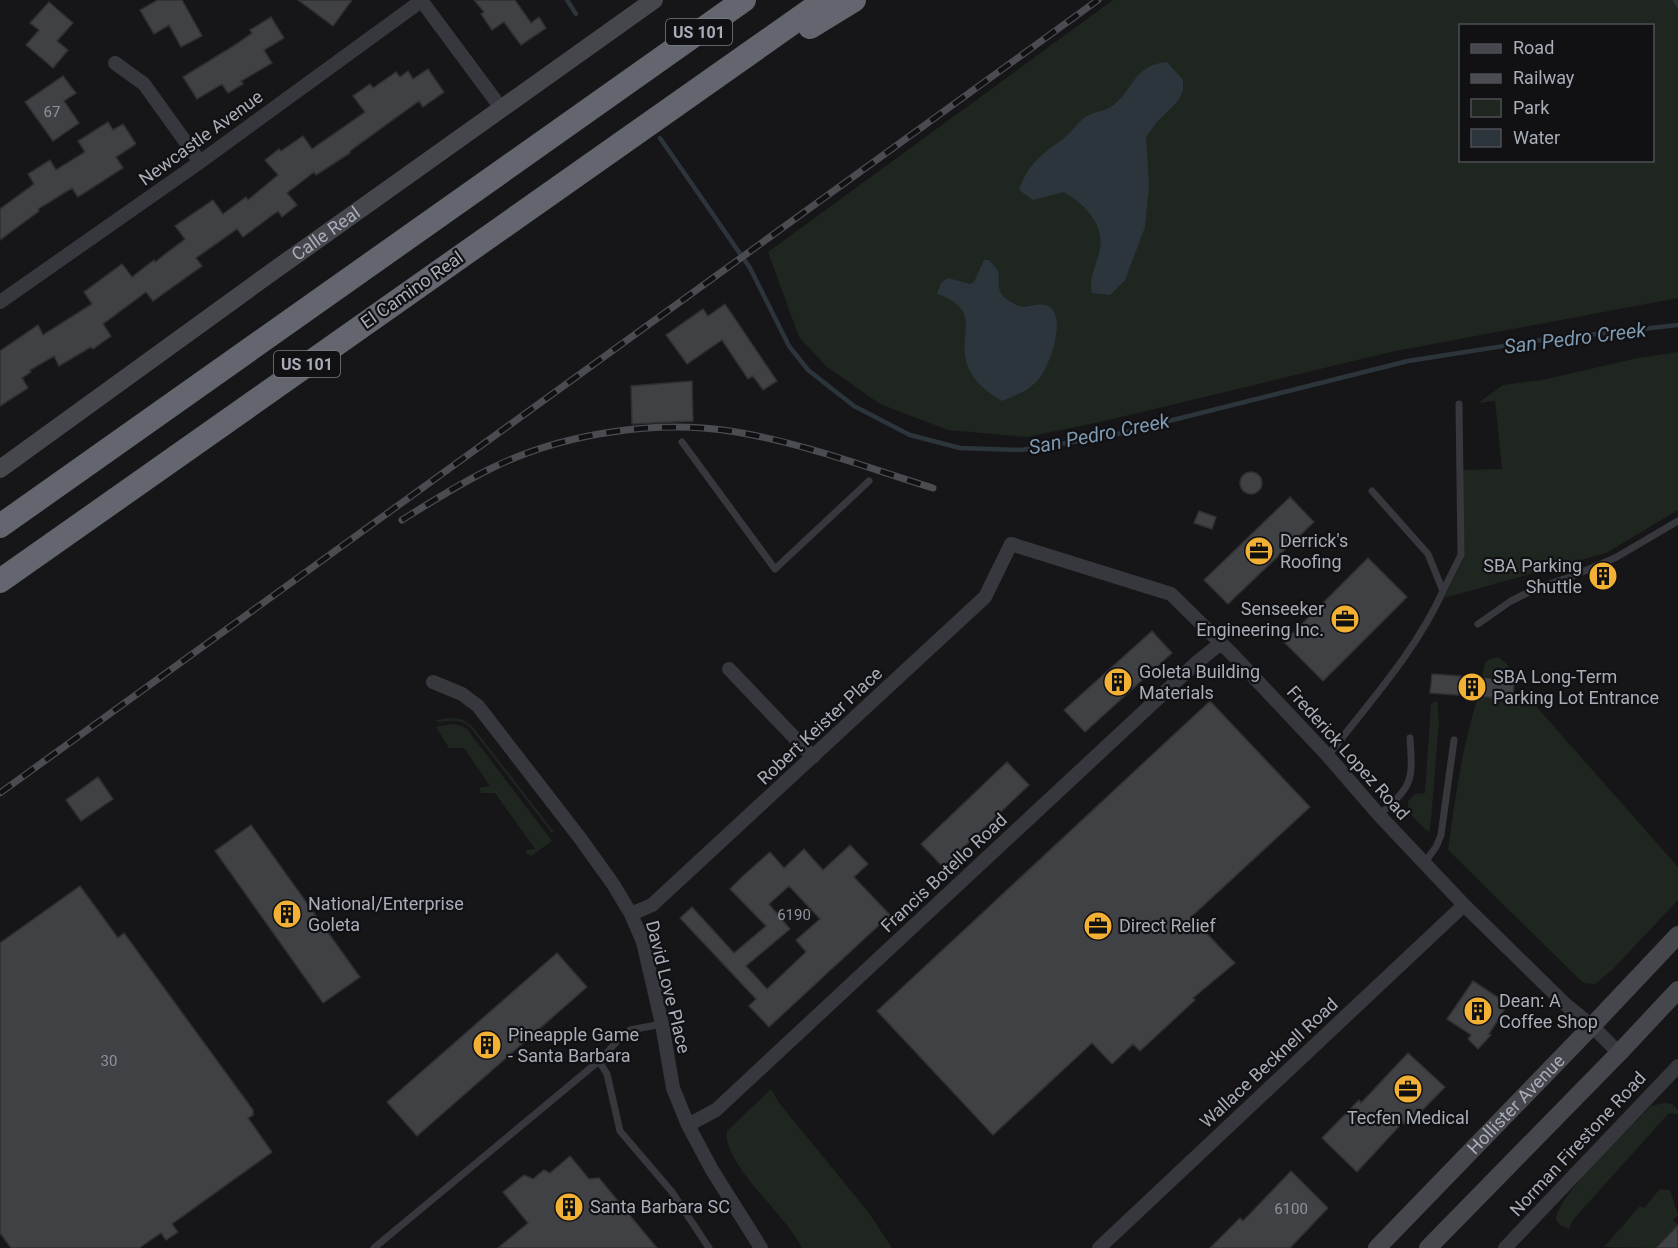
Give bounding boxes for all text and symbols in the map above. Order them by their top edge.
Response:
road number: US 101 [666,19,732,45]
legend [1459,24,1654,162]
text: Road [1513,37,1554,58]
text: Railway [1513,67,1575,88]
street label: Newcastle Avenue [135,86,267,189]
text: Park [1513,97,1550,118]
house number: 67 [44,103,60,121]
text: Water [1513,127,1560,148]
street label: Calle Real [287,202,364,265]
street label: El Camino Real [356,247,467,333]
water label: San Pedro Creek [1503,317,1648,359]
road number: US 101 [274,351,340,377]
water label: San Pedro Creek [1027,408,1173,459]
place label: Derrick's Roofing [1280,530,1348,572]
office icon: Derrick's Roofing [1243,535,1275,567]
place label: SBA Parking Shuttle [1483,555,1582,597]
building icon: SBA Parking Shuttle [1587,560,1619,592]
place label: Senseeker Engineering Inc. [1196,598,1324,640]
office icon: Senseeker Engineering Inc. [1329,603,1361,635]
place label: Goleta Building Materials [1139,661,1260,703]
street label: Robert Keister Place [753,662,886,789]
building icon: Goleta Building Materials [1102,666,1134,698]
place label: SBA Long-Term Parking Lot Entrance [1493,666,1659,708]
building icon: SBA Long-Term Parking Lot Entrance [1456,671,1488,703]
street label: Frederick Lopez Road [1283,681,1414,824]
street label: Francis Botello Road [876,809,1011,936]
place label: National/Enterprise Goleta [308,893,464,935]
building icon: National/Enterprise Goleta [271,898,303,930]
house number: 6190 [777,906,811,924]
office icon: Direct Relief [1082,910,1114,942]
place label: Direct Relief [1119,915,1216,936]
street label: David Love Place [642,918,695,1055]
place label: Dean: A Coffee Shop [1499,990,1598,1032]
street label: Wallace Becknell Road [1195,993,1342,1132]
building icon: Dean: A Coffee Shop [1462,995,1494,1027]
place label: Pineapple Game - Santa Barbara [508,1024,639,1066]
building icon: Pineapple Game - Santa Barbara [471,1029,503,1061]
street label: Hollister Avenue [1463,1050,1569,1158]
house number: 30 [101,1052,117,1070]
street label: Norman Firestone Road [1505,1067,1650,1220]
office icon: Tecfen Medical [1392,1073,1424,1105]
place label: Tecfen Medical [1347,1107,1469,1128]
building icon: Santa Barbara SC [553,1191,585,1223]
place label: Santa Barbara SC [590,1196,730,1217]
house number: 6100 [1274,1200,1308,1218]

